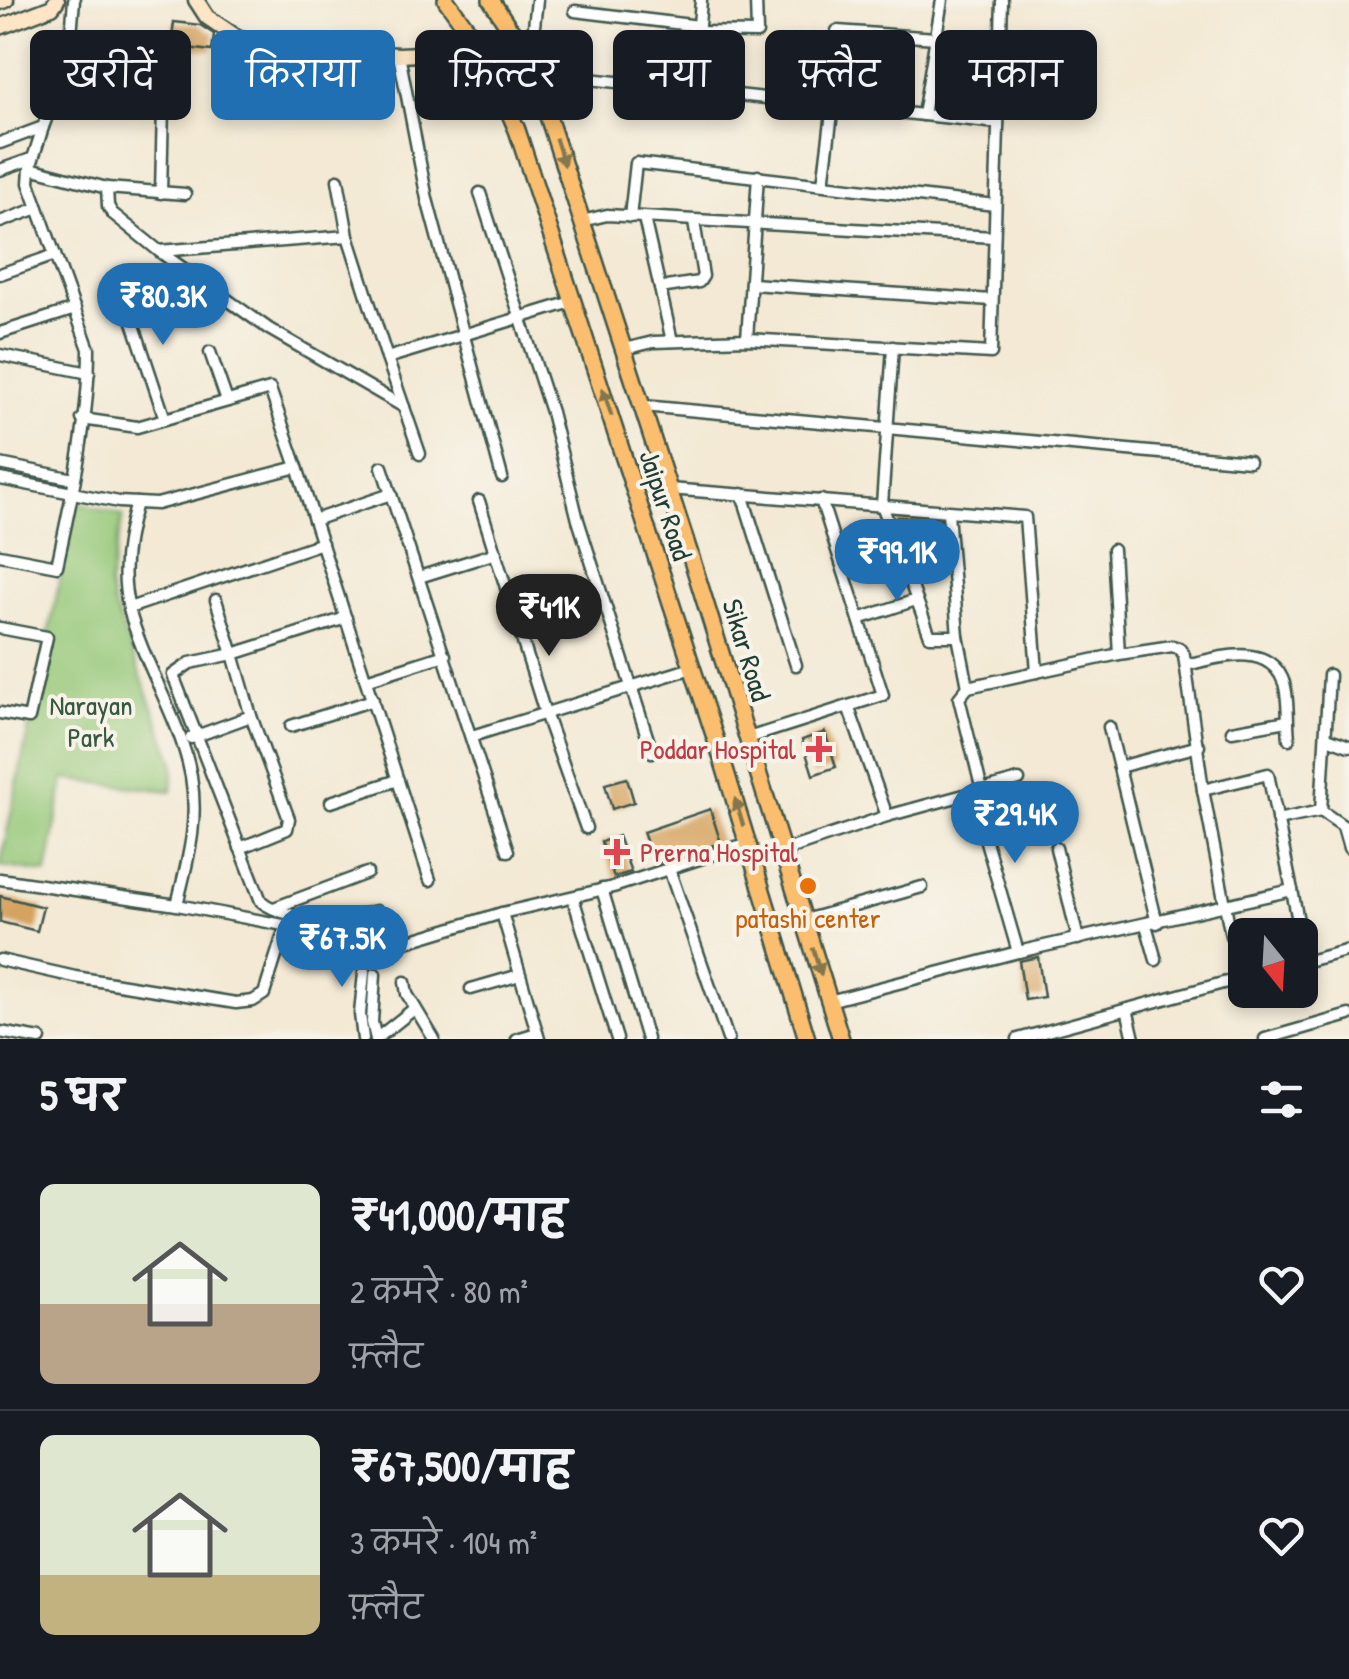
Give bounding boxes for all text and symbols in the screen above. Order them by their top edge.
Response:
chip: खरीदें [30,30,191,120]
chip: किराया [211,30,395,120]
chip: फ़िल्टर [415,30,593,120]
chip: नया [613,30,745,120]
chip: फ़्लैट [765,30,915,120]
chip: मकान [935,30,1097,120]
one-way arrow [553,137,568,167]
pin: ₹80.3K [82,263,244,348]
text: ₹80.3K [119,274,207,317]
one-way arrow [599,387,614,417]
street label: Jaipur Road [630,445,702,565]
pin: ₹99.1K [816,519,978,604]
text: ₹99.1K [857,530,937,573]
pin: ₹41K [490,574,608,659]
text: ₹41K [518,585,580,628]
street label: Sikar Road [714,594,781,706]
park label: Narayan Park [49,686,133,756]
place label: Poddar Hospital [640,730,797,768]
marker: Poddar Hospital [806,736,832,762]
pin: ₹29.4K [934,781,1096,866]
text: ₹29.4K [973,792,1057,835]
one-way arrow [730,796,745,826]
place label: Prerna Hospital [640,833,798,871]
marker: Prerna Hospital [604,839,630,865]
marker: patashi center [797,875,819,897]
place label: patashi center [735,899,881,937]
pin: ₹67.5K [261,905,423,990]
text: ₹67.5K [298,916,386,959]
north arrow [1228,918,1318,1008]
map controls [1228,918,1318,1008]
one-way arrow [810,947,825,978]
text: 5 घर [40,1066,123,1123]
icon: filters [1254,1072,1309,1127]
text: ₹41,000/माह [350,1186,566,1243]
icon: home [120,1224,240,1344]
icon: heart [1254,1257,1309,1312]
text: 2 कमरे · 80 m² [350,1270,528,1313]
text: फ़्लैट [350,1335,423,1378]
text: ₹67,500/माह [350,1437,572,1494]
icon: home [120,1475,240,1595]
icon: heart [1254,1508,1309,1563]
text: 3 कमरे · 104 m² [350,1521,537,1564]
text: फ़्लैट [350,1586,423,1629]

